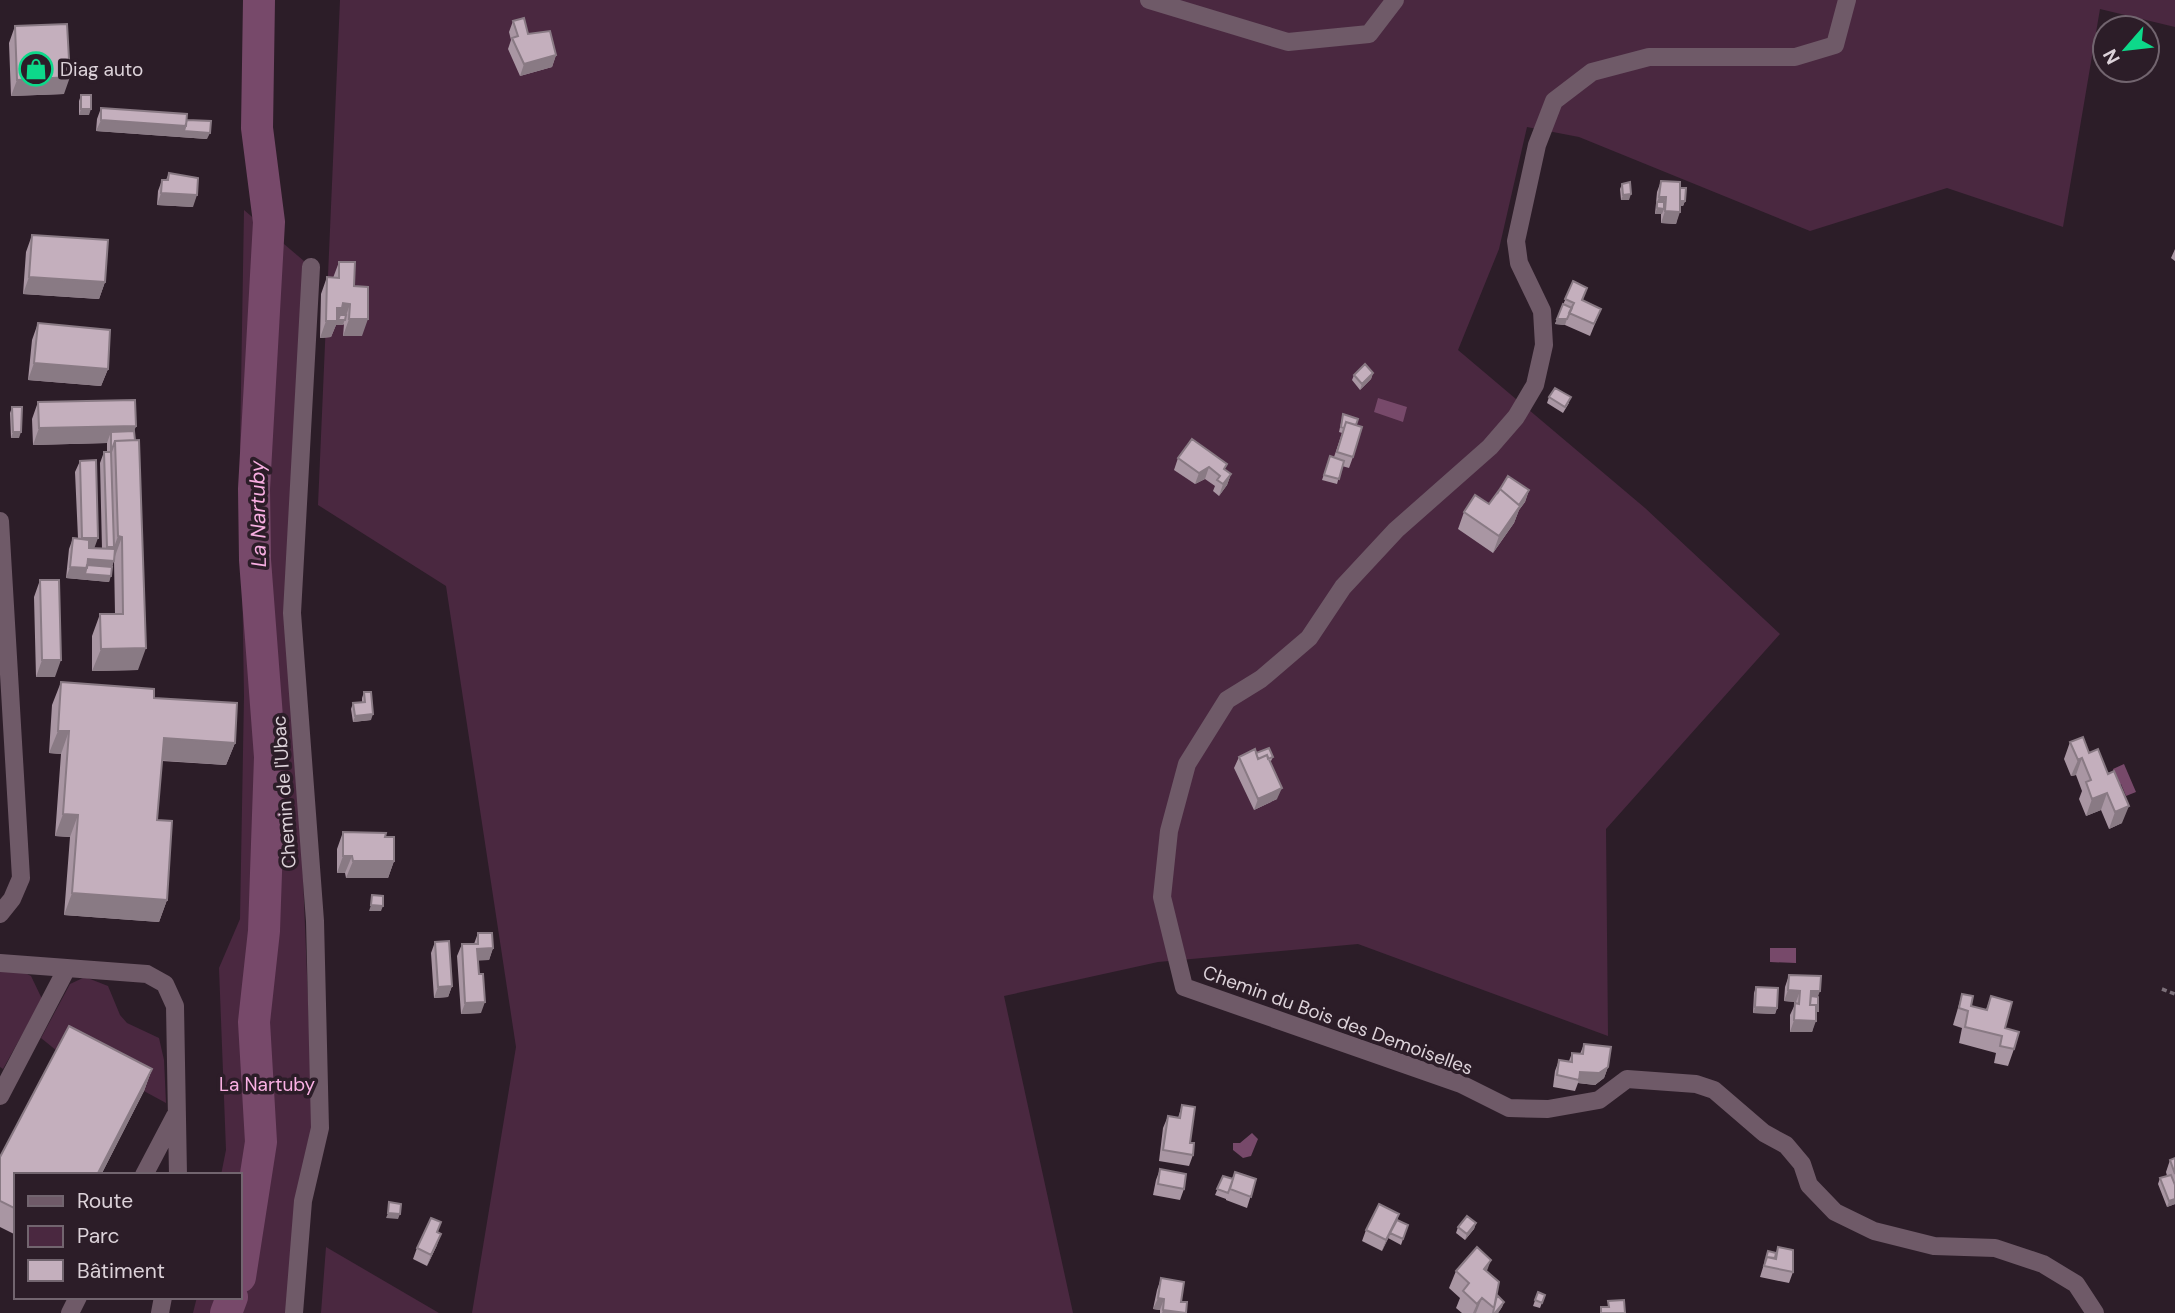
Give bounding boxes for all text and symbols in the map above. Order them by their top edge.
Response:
north arrow [2091,14,2161,84]
text: N [2097,45,2126,69]
shop icon: Diag auto [17,50,55,88]
place label: Diag auto [60,57,143,82]
water label: La Nartuby [243,459,273,568]
street label: Chemin de l'Ubac [266,715,302,869]
street label: Chemin du Bois des Demoiselles [1200,959,1476,1081]
park label: La Nartuby [219,1072,315,1097]
legend [14,1173,242,1299]
text: Route [77,1187,133,1215]
text: Parc [77,1222,120,1250]
text: Bâtiment [77,1257,165,1285]

